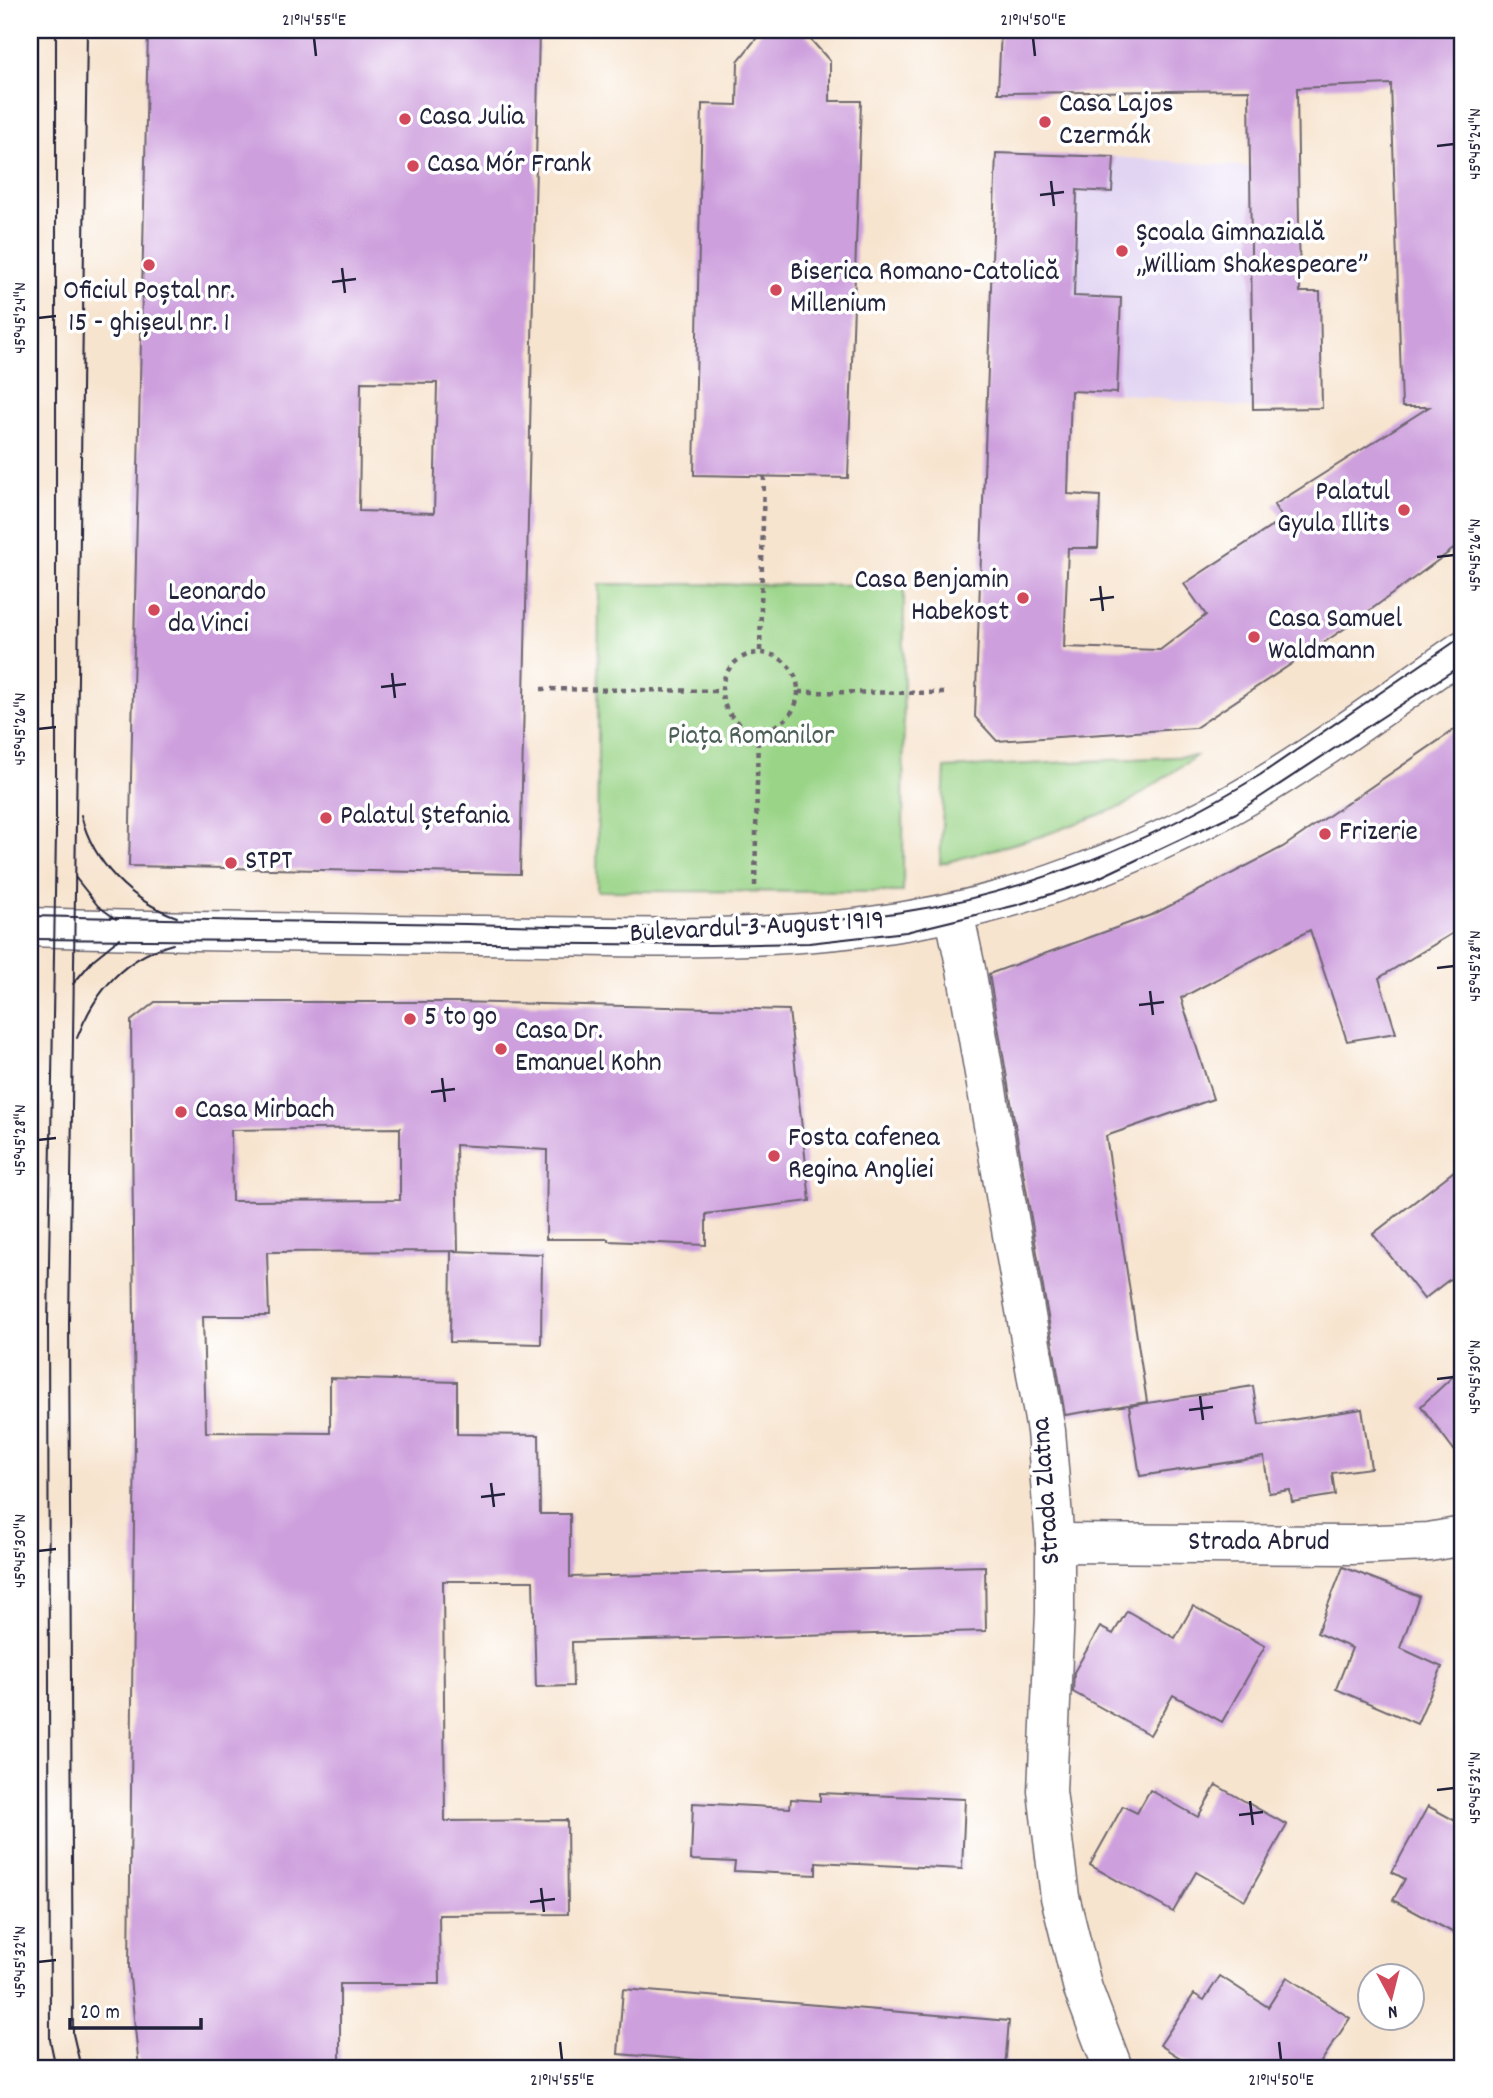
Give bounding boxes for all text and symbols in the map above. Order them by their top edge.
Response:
text: 21°14'55"E [282,9,346,34]
text: 21°14'50"E [1000,9,1066,34]
place label: Casa Lajos Czermák [1059,86,1173,158]
place label: Casa Julia [419,99,525,139]
text: 45°45'24"N [1464,108,1489,180]
marker: Casa Julia [397,111,413,127]
marker: Casa Lajos Czermák [1037,114,1053,130]
place label: Casa Mór Frank [427,146,591,186]
marker: Casa Mór Frank [405,158,421,174]
place label: Școala Gimnazială „William Shakespeare” [1136,215,1368,287]
marker: Școala Gimnazială „William Shakespeare” [1114,243,1130,259]
place label: Biserica Romano-Catolică Millenium [790,254,1059,326]
marker: Oficiul Poștal nr. 15 - ghișeul nr. 1 [141,257,157,273]
place label: Oficiul Poștal nr. 15 - ghișeul nr. 1 [63,273,235,345]
text: 45°45'24"N [9,282,34,354]
marker: Biserica Romano-Catolică Millenium [768,282,784,298]
place label: Palatul Gyula Illits [1277,474,1390,546]
marker: Palatul Gyula Illits [1396,502,1412,518]
text: 45°45'26"N [1464,519,1489,591]
place label: Casa Benjamin Habekost [854,562,1009,634]
place label: Leonardo da Vinci [168,574,266,646]
marker: Casa Benjamin Habekost [1015,590,1031,606]
place label: Casa Samuel Waldmann [1268,601,1402,673]
marker: Leonardo da Vinci [146,602,162,618]
marker: Casa Samuel Waldmann [1246,629,1262,645]
text: 45°45'26"N [9,693,34,765]
park label: Piața Romanilor [668,718,835,758]
place label: Palatul Ștefania [340,798,510,838]
marker: Palatul Ștefania [318,810,334,826]
place label: Frizerie [1339,814,1418,854]
marker: Frizerie [1317,826,1333,842]
place label: STPT [245,843,292,883]
marker: STPT [223,855,239,871]
street label: Bulevardul 3 August 1919 [629,902,885,956]
text: 45°45'28"N [1464,930,1489,1002]
place label: 5 to go [424,999,497,1039]
marker: 5 to go [402,1011,418,1027]
place label: Casa Dr. Emanuel Kohn [515,1013,662,1085]
marker: Casa Dr. Emanuel Kohn [493,1041,509,1057]
place label: Casa Mirbach [195,1092,335,1132]
text: 45°45'28"N [9,1104,34,1176]
marker: Casa Mirbach [173,1104,189,1120]
place label: Fosta cafenea Regina Angliei [788,1120,940,1192]
marker: Fosta cafenea Regina Angliei [766,1148,782,1164]
text: 45°45'30"N [1464,1340,1489,1414]
street label: Strada Zlatna [1023,1415,1073,1566]
text: 45°45'30"N [9,1514,34,1588]
street label: Strada Abrud [1188,1524,1330,1564]
text: 45°45'32"N [1464,1752,1489,1824]
text: 45°45'32"N [9,1926,34,1998]
north arrow [1356,1962,1426,2032]
scale bar [70,1986,201,2030]
text: N [1386,1996,1399,2024]
text: 20 m [80,1999,120,2029]
text: 21°14'55"E [530,2069,594,2094]
text: 21°14'50"E [1248,2069,1314,2094]

